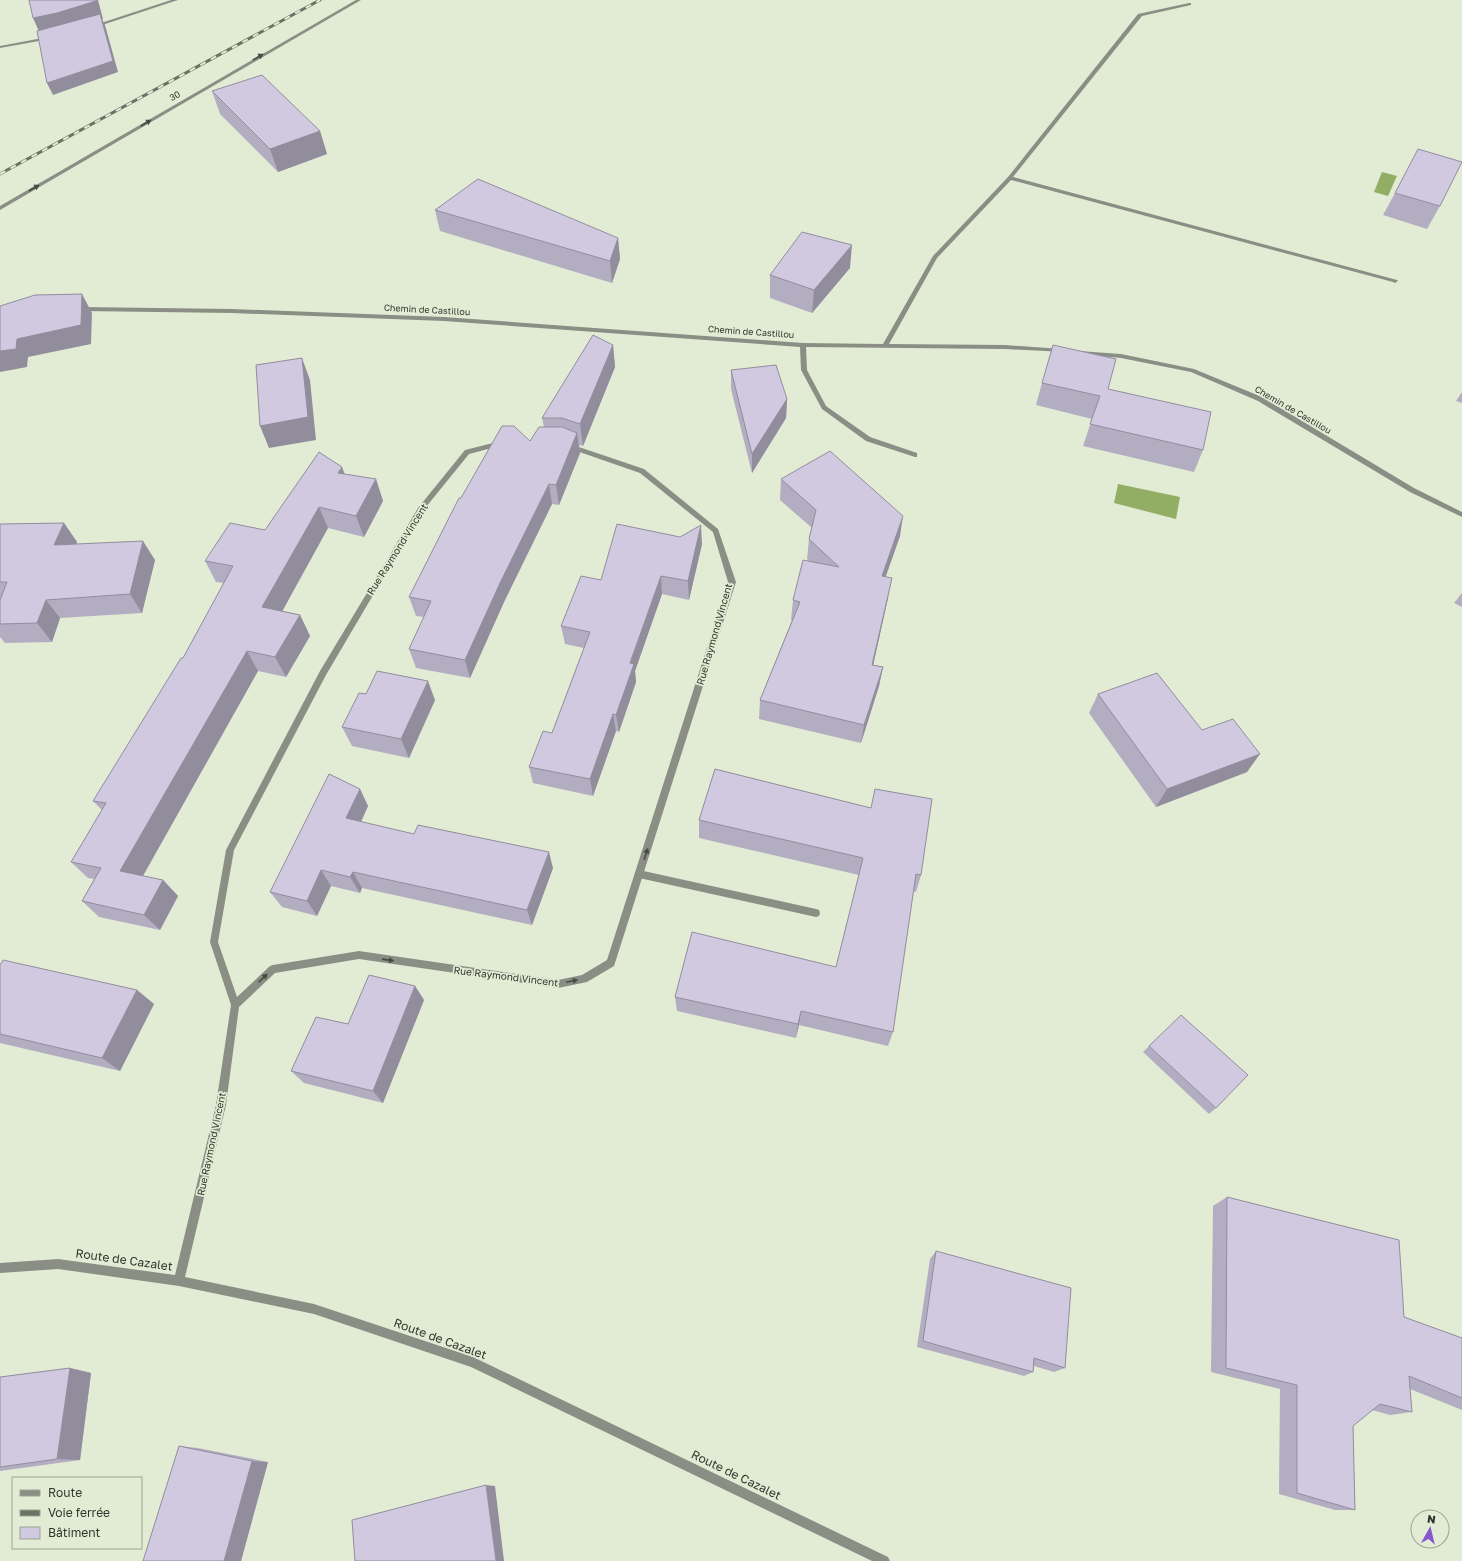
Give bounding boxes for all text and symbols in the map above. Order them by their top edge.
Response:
one-way arrow [252,54,264,61]
street label: 30 [167,88,183,103]
one-way arrow [140,119,152,126]
one-way arrow [28,185,40,192]
street label: Chemin de Castillou [384,302,471,317]
street label: Chemin de Castillou [707,323,795,340]
street label: Chemin de Castillou [1253,383,1333,436]
street label: Rue Raymond Vincent [364,501,430,597]
street label: Rue Raymond Vincent [694,582,734,686]
one-way arrow [643,848,649,860]
one-way arrow [382,957,394,963]
street label: Rue Raymond Vincent [453,964,559,988]
one-way arrow [258,974,268,983]
one-way arrow [566,978,578,984]
street label: Rue Raymond Vincent [194,1091,228,1197]
street label: Route de Cazalet [75,1245,174,1274]
street label: Route de Cazalet [392,1315,489,1362]
street label: Route de Cazalet [689,1446,784,1503]
legend [12,1477,142,1549]
text: Route [48,1485,82,1500]
text: Voie ferrée [48,1505,110,1520]
north arrow [1410,1509,1450,1549]
text: N [1426,1512,1437,1526]
text: Bâtiment [48,1525,101,1540]

